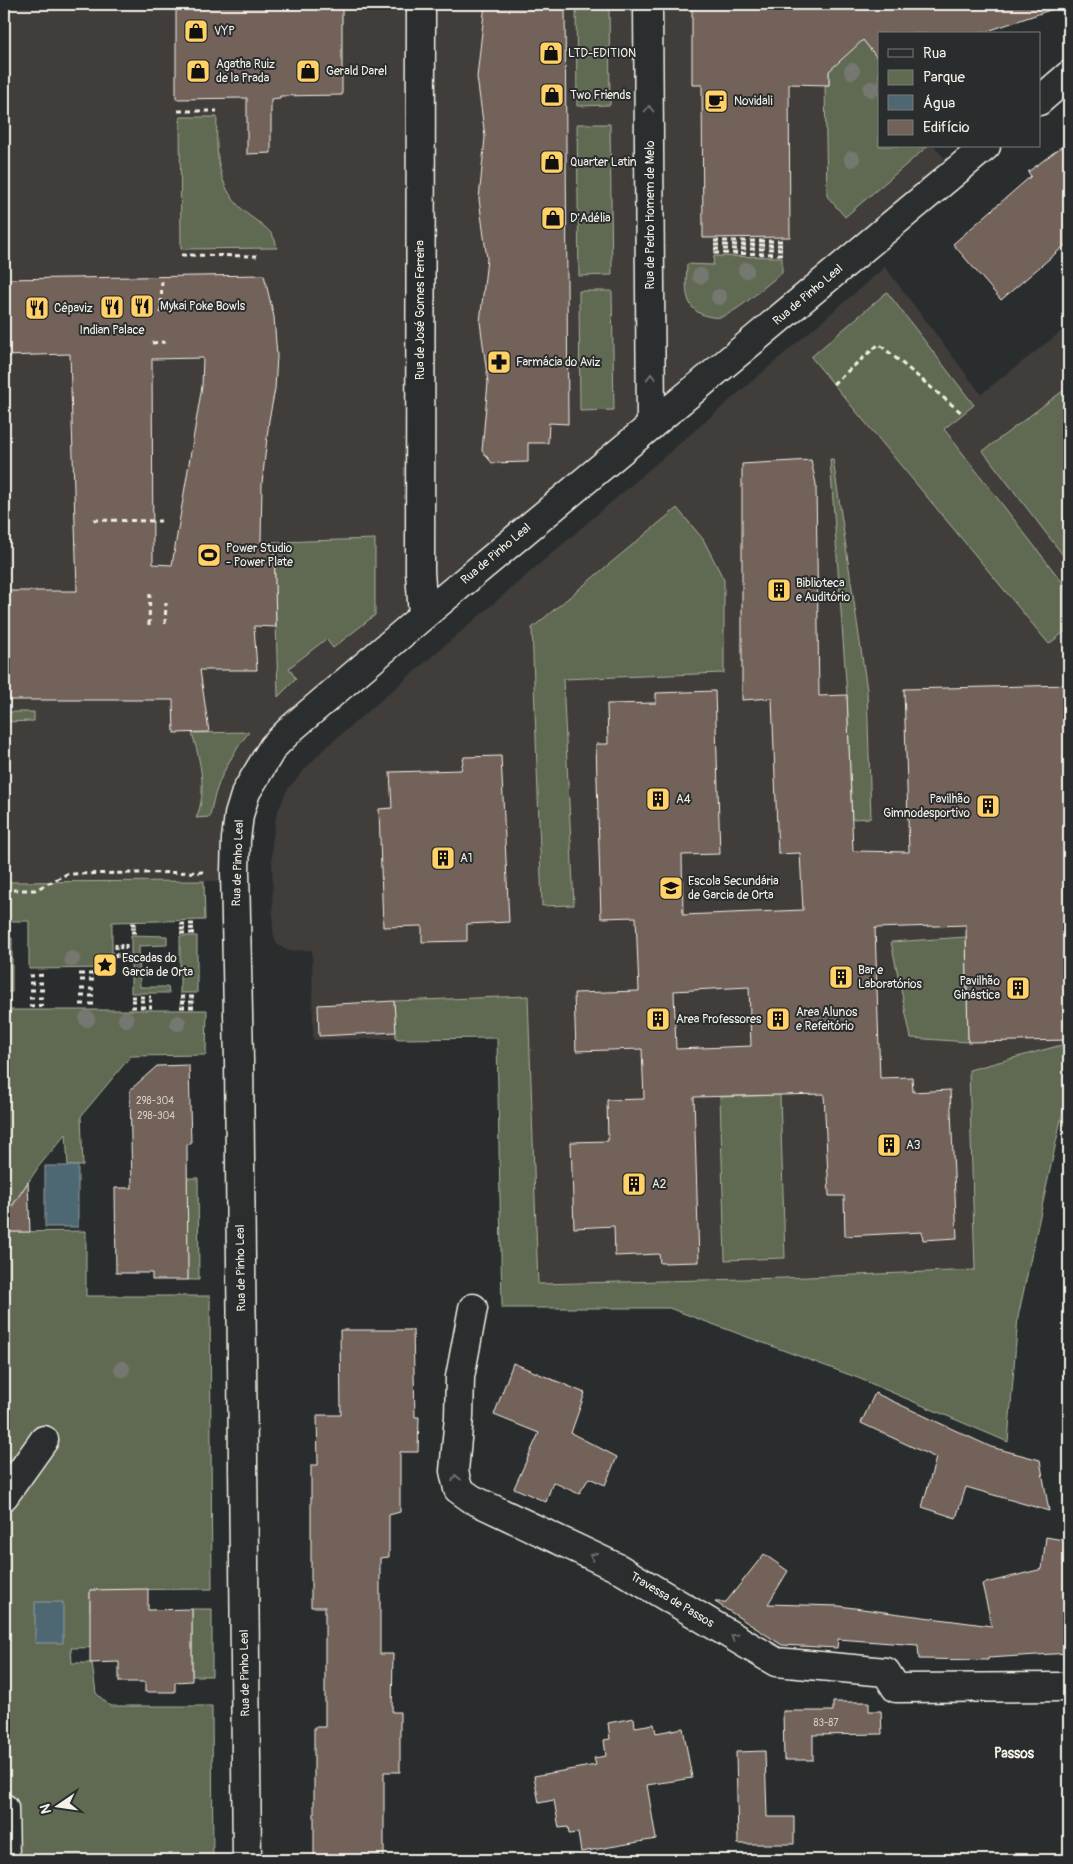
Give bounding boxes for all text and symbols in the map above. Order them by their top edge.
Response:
shop icon: VYP [183,18,209,44]
place label: VYP [214,24,235,39]
legend [878,32,1040,148]
shop icon: LTD-EDITION [538,40,564,66]
text: Rua [923,44,946,63]
place label: LTD-EDITION [568,46,636,61]
place label: Agatha Ruiz de la Prada [216,57,275,86]
shop icon: Agatha Ruiz de la Prada [185,58,211,84]
shop icon: Gerald Darel [295,58,321,84]
place label: Gerald Darel [326,64,387,79]
text: Parque [923,68,966,87]
shop icon: Two Friends [539,82,565,108]
place label: Two Friends [570,88,631,103]
cafe icon: Novidali [703,88,729,114]
place label: Novidali [734,94,773,109]
text: Água [923,94,955,113]
one-way arrow [644,105,654,113]
text: Edifício [923,118,969,137]
street label: Rua de Pedro Homem de Melo [643,140,658,289]
shop icon: Quarter Latin [539,149,565,175]
place label: Quarter Latin [570,155,637,170]
shop icon: D'Adélia [540,205,566,231]
place label: D'Adélia [570,211,611,226]
street label: Rua de José Gomes Ferreira [413,240,428,380]
street label: Rua de Pinho Leal [770,261,846,329]
restaurant icon: Mykai Poke Bowls [129,293,155,319]
restaurant icon: Indian Palace [99,294,125,320]
restaurant icon: Cêpaviz [24,295,50,321]
place label: Mykai Poke Bowls [160,299,246,314]
place label: Cêpaviz [54,301,93,316]
place label: Indian Palace [80,323,145,338]
pharmacy icon: Farmácia do Aviz [486,349,512,375]
place label: Farmácia do Aviz [516,355,601,370]
one-way arrow [646,373,656,380]
street label: Rua de Pinho Leal [458,520,534,588]
place label: Power Studio - Power Plate [226,541,293,570]
sports icon: Power Studio - Power Plate [196,542,222,568]
place label: Biblioteca e Auditório [796,576,851,605]
building icon: Biblioteca e Auditório [766,577,792,603]
building icon: A4 [645,786,671,812]
place label: A4 [676,792,691,807]
place label: Pavilhão Gimnodesportivo [883,792,971,821]
building icon: Pavilhão Gimnodesportivo [975,793,1001,819]
street label: Rua de Pinho Leal [229,819,247,907]
building icon: A1 [430,845,456,871]
place label: A1 [460,851,472,866]
place label: Escola Secundária de Garcia de Orta [688,874,779,903]
school or university icon: Escola Secundária de Garcia de Orta [658,875,684,901]
place label: Escadas do Garcia de Orta [122,951,193,980]
place icon: Escadas do Garcia de Orta [92,952,118,978]
place label: Bar e Laboratórios [858,963,922,992]
building icon: Bar e Laboratórios [828,964,854,990]
place label: Pavilhão Ginástica [954,974,1001,1003]
building icon: Pavilhão Ginástica [1005,975,1031,1001]
place label: Area Alunos e Refeitório [796,1005,858,1034]
building icon: Area Professores [645,1006,671,1032]
building icon: Area Alunos e Refeitório [765,1006,791,1032]
place label: Area Professores [676,1012,762,1027]
house number: 298-304 [136,1095,174,1107]
house number: 298-304 [137,1110,175,1122]
building icon: A3 [876,1132,902,1158]
place label: A3 [906,1138,921,1153]
building icon: A2 [621,1171,647,1197]
place label: A2 [652,1177,667,1192]
street label: Rua de Pinho Leal [233,1224,249,1312]
one-way arrow [451,1473,461,1482]
one-way arrow [589,1552,598,1562]
street label: Travessa de Passos [627,1569,717,1631]
street label: Rua de Pinho Leal [237,1629,253,1717]
one-way arrow [730,1633,739,1643]
house number: 83-87 [813,1717,839,1729]
district label: Passos [994,1745,1035,1762]
north arrow [32,1782,82,1832]
text: N [36,1802,55,1815]

